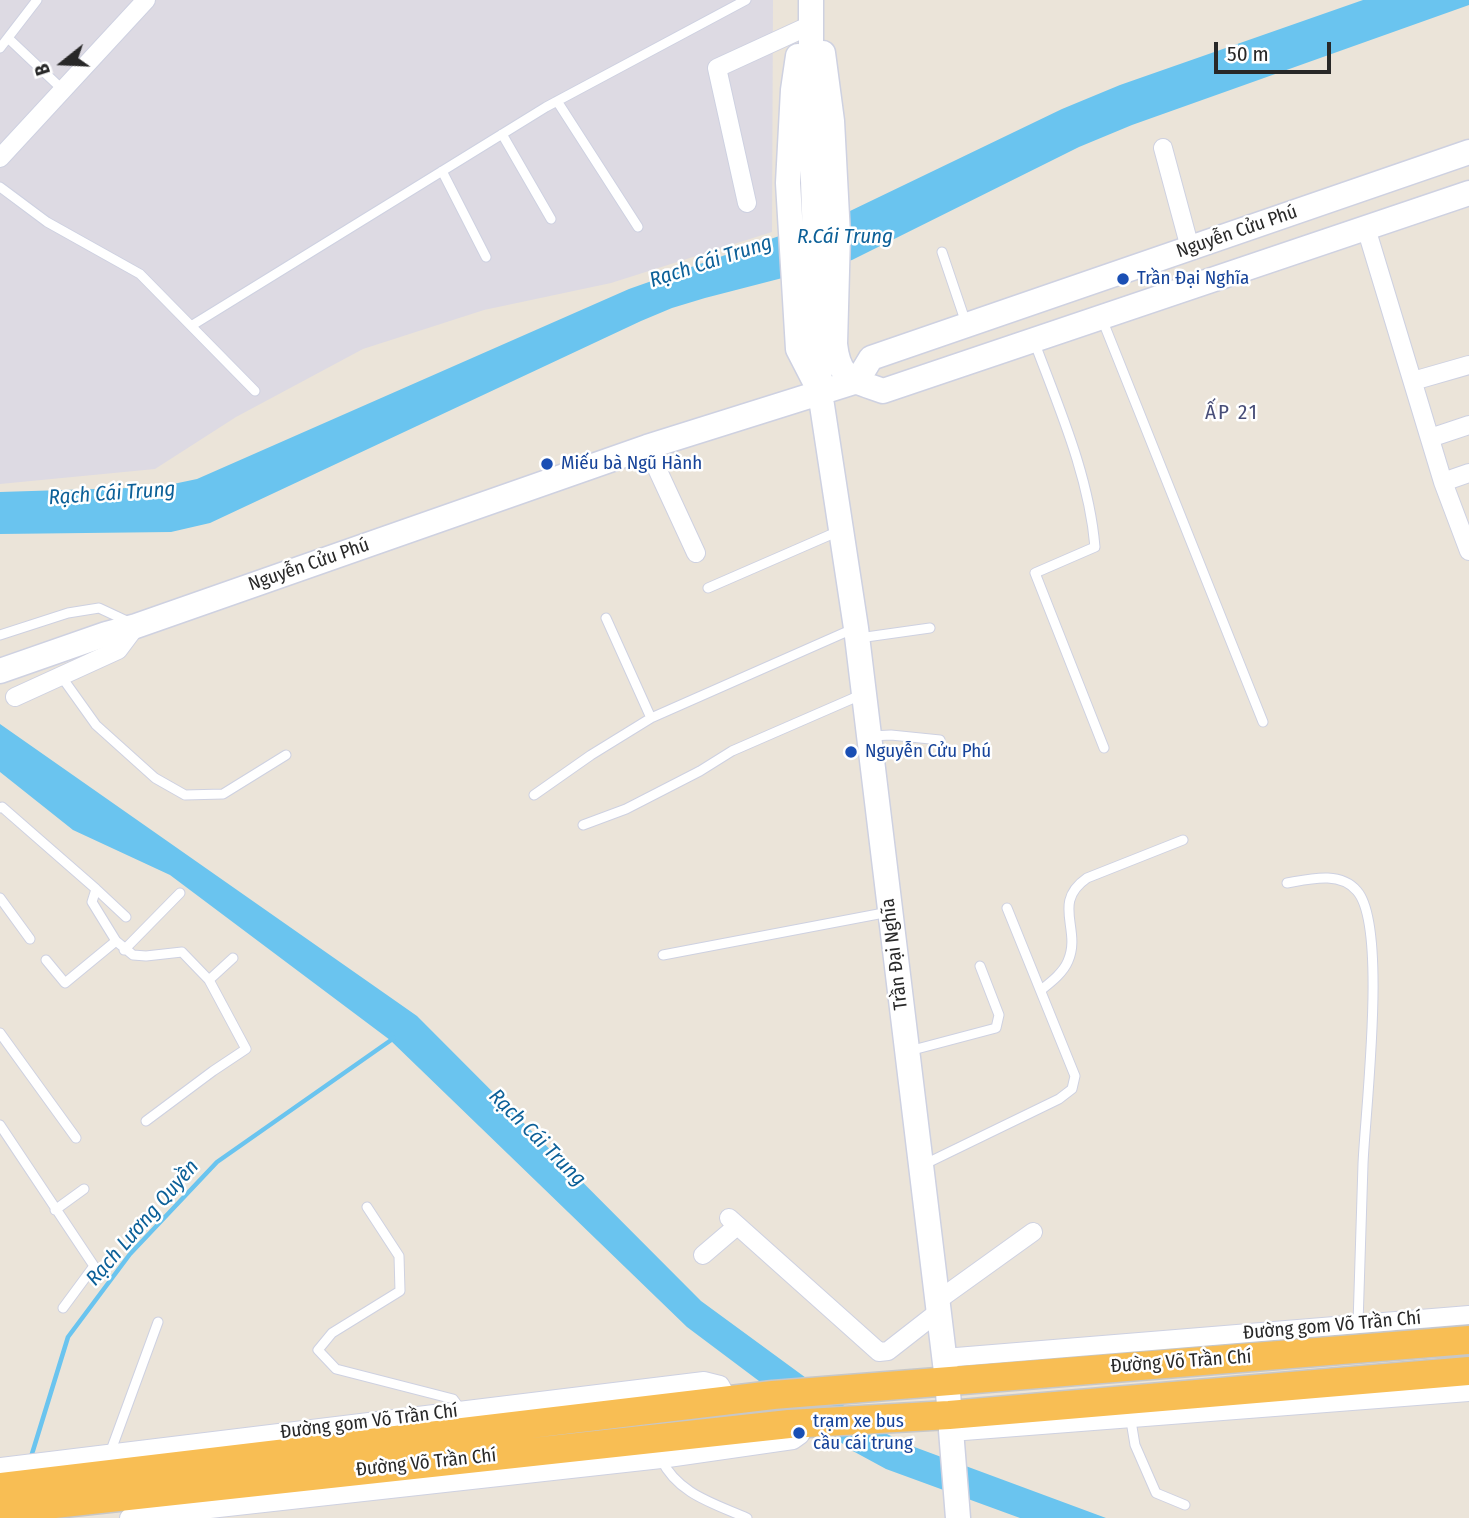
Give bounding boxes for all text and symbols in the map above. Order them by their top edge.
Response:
north arrow [28,28,98,98]
scale bar [1217,28,1334,72]
text: 50 m [1227,41,1269,67]
text: B [30,61,55,78]
street label: Nguyễn Cửu Phú [1174,201,1300,263]
water label: R.Cái Trung [797,224,893,250]
water label: Rạch Cái Trung [647,230,775,294]
place label: Trần Đại Nghĩa [1137,268,1249,290]
marker: Trần Đại Nghĩa [1115,271,1131,287]
district label: ẤP 21 [1206,400,1258,426]
place label: Miếu bà Ngũ Hành [561,453,702,475]
marker: Miếu bà Ngũ Hành [539,456,555,472]
water label: Rạch Cái Trung [48,477,176,511]
street label: Nguyễn Cửu Phú [246,534,372,596]
place label: Nguyễn Cửu Phú [865,741,991,763]
marker: Nguyễn Cửu Phú [843,744,859,760]
street label: Trần Đại Nghĩa [877,897,913,1011]
water label: Rạch Cái Trung [483,1084,591,1192]
water label: Rạch Lương Quyền [81,1155,205,1291]
street label: Đường gom Võ Trần Chí [1242,1307,1422,1345]
street label: Đường Võ Trần Chí [1110,1346,1252,1378]
street label: Đường gom Võ Trần Chí [279,1400,459,1444]
place label: trạm xe bus cầu cái trung [813,1411,913,1455]
marker: trạm xe bus cầu cái trung [791,1425,807,1441]
street label: Đường Võ Trần Chí [355,1444,497,1482]

